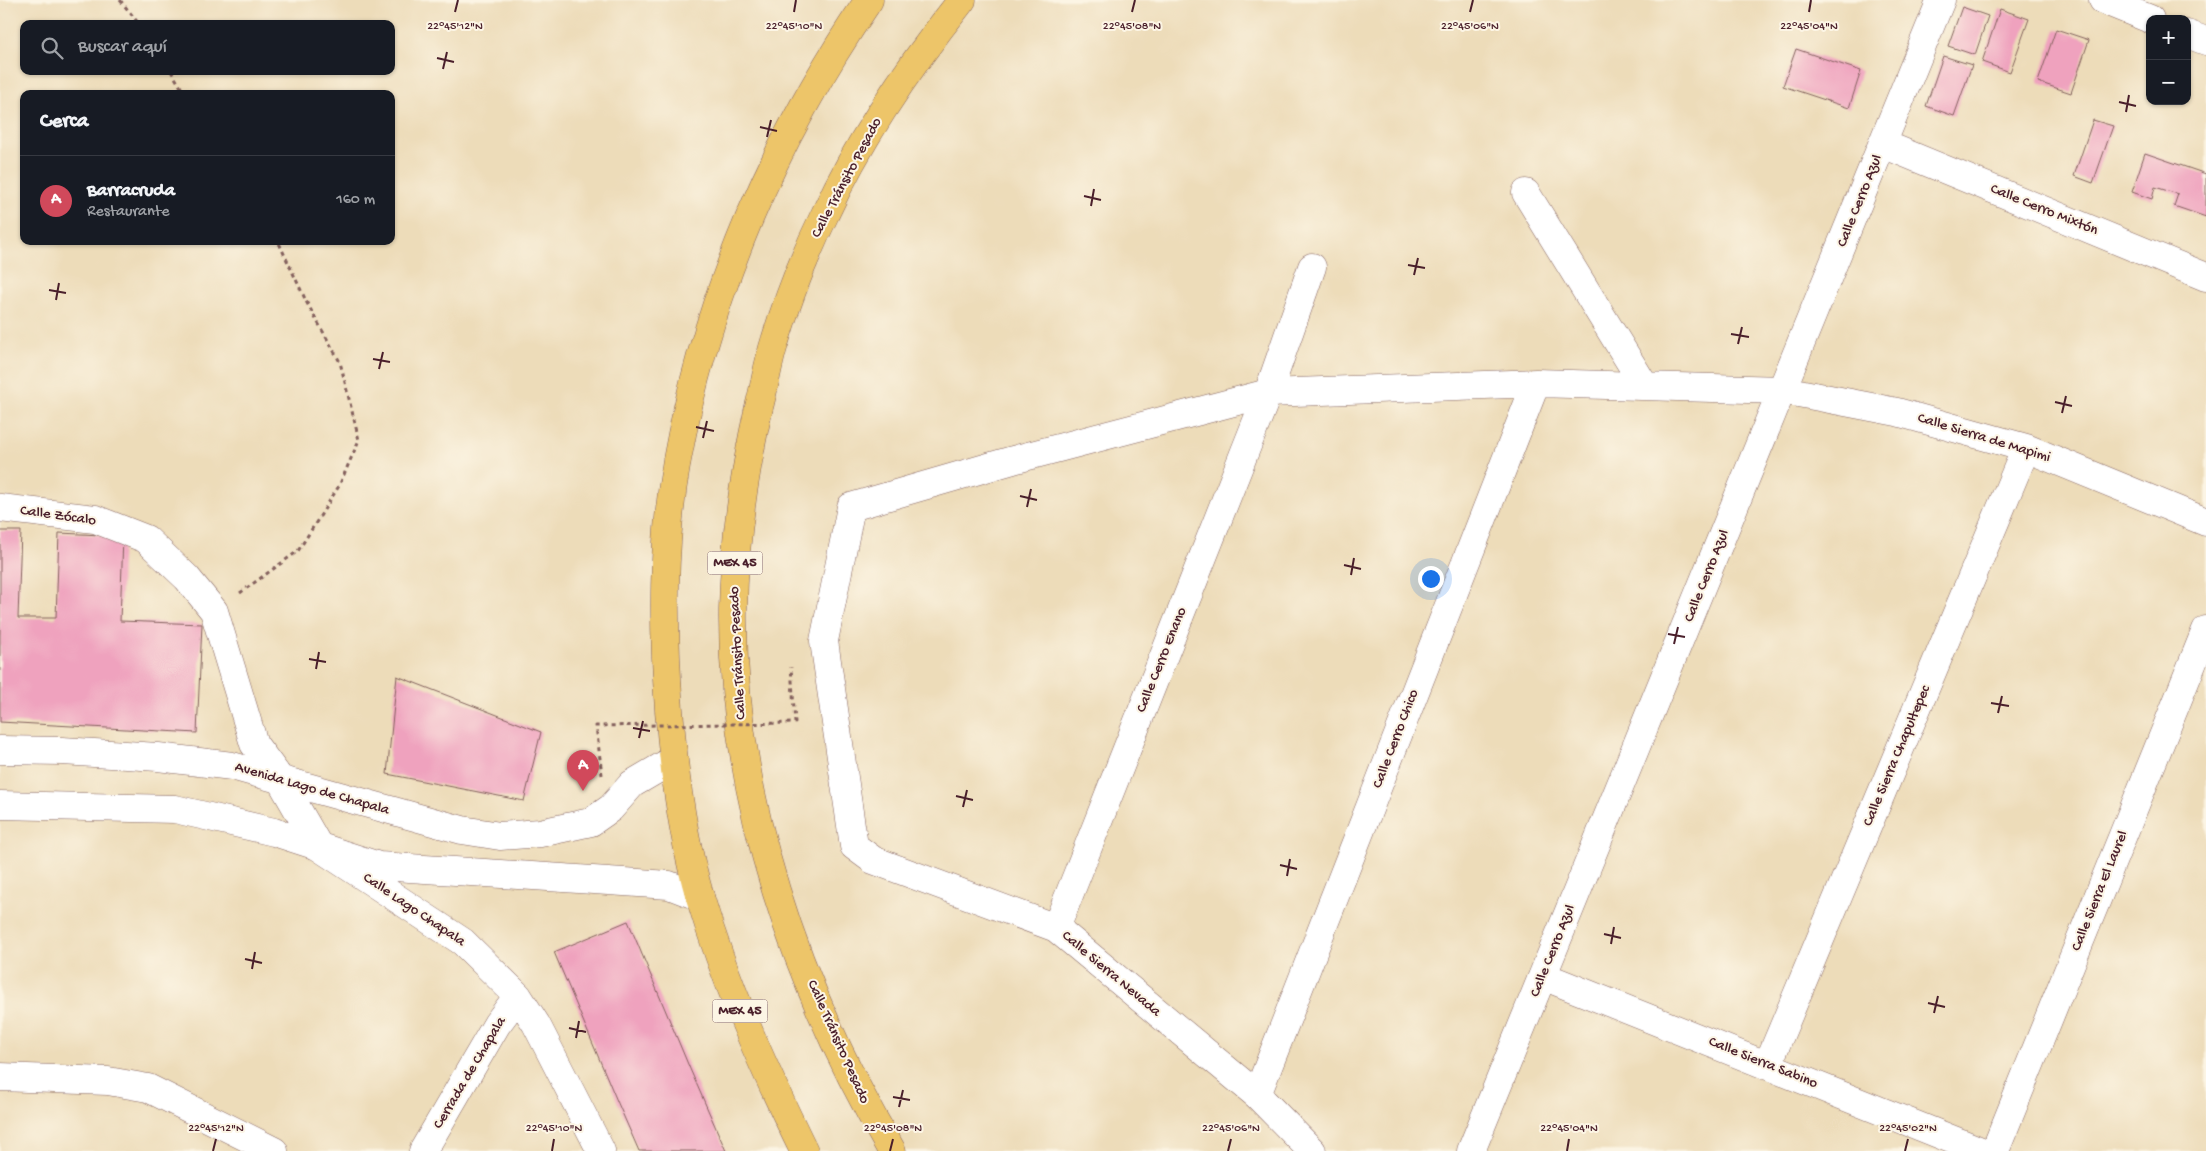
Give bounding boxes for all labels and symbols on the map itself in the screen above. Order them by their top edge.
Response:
text: 22°45'12"N [427,20,483,34]
text: 22°45'10"N [766,20,823,34]
text: 22°45'08"N [1103,20,1161,34]
text: 22°45'06"N [1441,20,1499,34]
text: 22°45'04"N [1780,20,1838,34]
street label: Calle Tránsito Pesado [808,115,886,241]
street label: Calle Cerro Azul [1833,152,1887,250]
street label: Calle Cerro Mixtón [1987,180,2101,240]
street label: Calle Sierra de Mapimi [1915,409,2053,467]
street label: Calle Zócalo [19,502,97,530]
street label: Calle Cerro Azul [1680,527,1734,625]
road number: MEX 45 [708,552,762,574]
your location [1418,566,1444,592]
street label: Calle Tránsito Pesado [726,586,750,720]
street label: Calle Cerro Enano [1133,605,1191,715]
street label: Calle Sierra Chapultepec [1859,682,1935,829]
street label: Calle Cerro Chico [1369,687,1423,791]
pin: A [567,750,599,791]
street label: Avenida Lago de Chapala [233,758,392,820]
street label: Calle Sierra El Laurel [2068,828,2132,954]
street label: Calle Lago Chapala [359,869,469,951]
street label: Calle Cerro Azul [1526,902,1580,1000]
street label: Calle Sierra Nevada [1058,927,1165,1021]
street label: Calle Tránsito Pesado [803,977,873,1107]
road number: MEX 45 [712,999,768,1022]
street label: Cerrada de Chapala [429,1013,511,1132]
street label: Calle Sierra Sabino [1706,1033,1820,1093]
text: 22°45'12"N [188,1122,244,1136]
text: 22°45'10"N [526,1122,583,1136]
text: 22°45'08"N [864,1122,922,1136]
text: 22°45'06"N [1202,1122,1260,1136]
text: 22°45'04"N [1540,1122,1598,1136]
text: 22°45'02"N [1879,1122,1937,1136]

